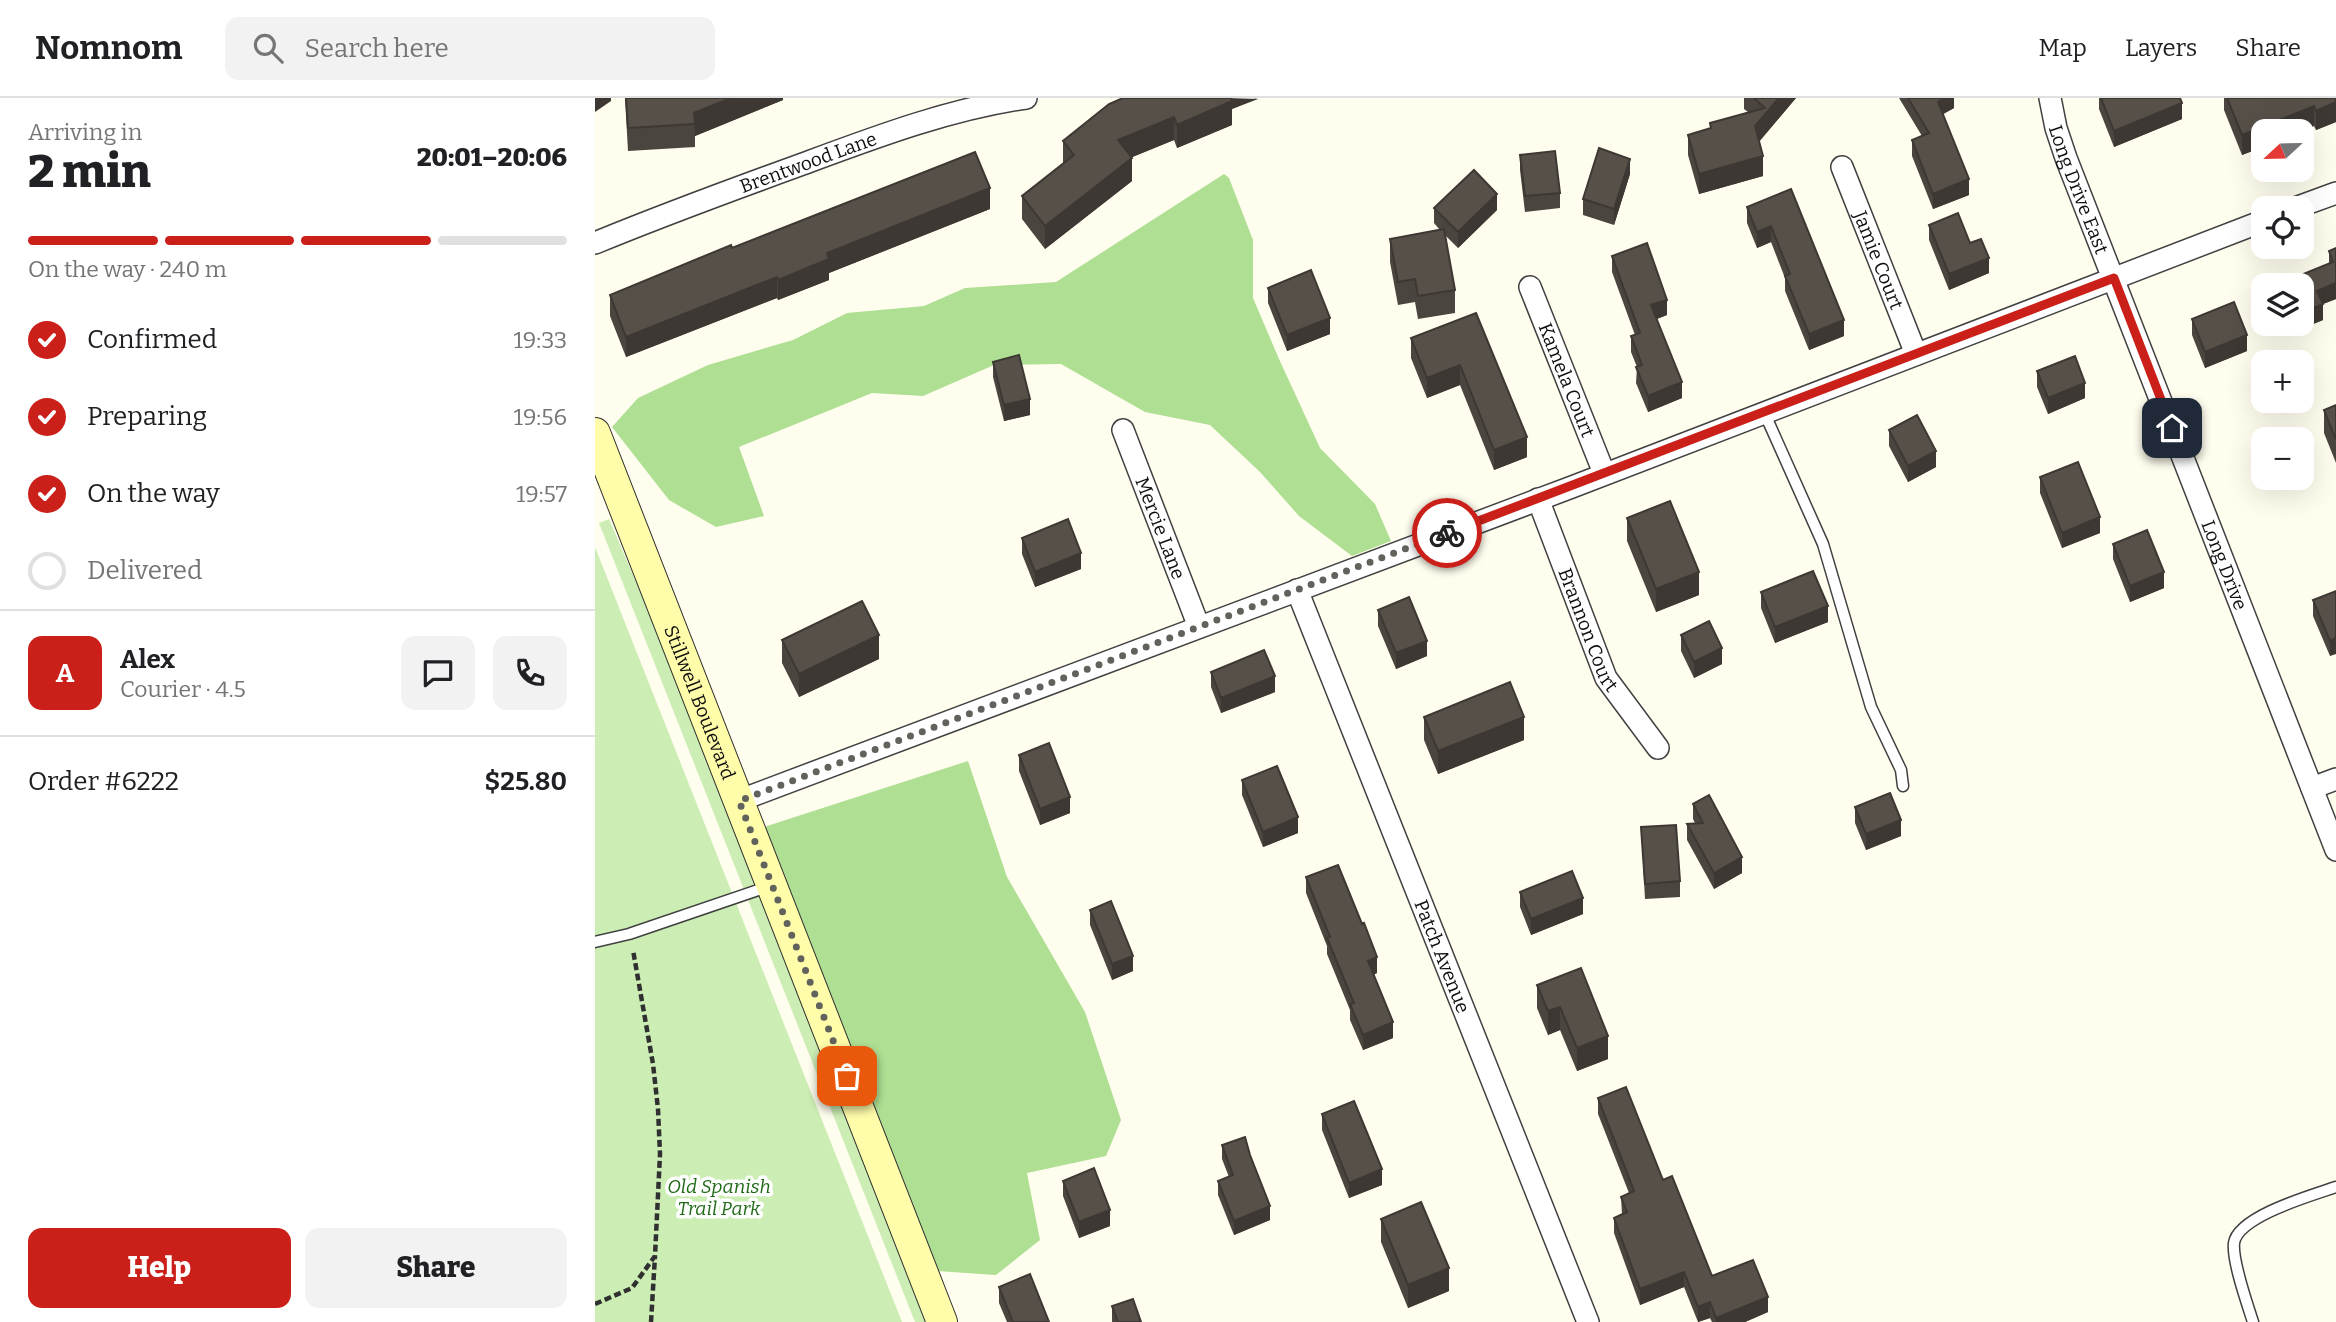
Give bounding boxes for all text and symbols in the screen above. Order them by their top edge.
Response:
search box [225,17,715,80]
text: Nomnom [35,28,183,68]
icon: search [249,29,287,67]
text: Search here [305,33,449,64]
text: Map [2039,34,2087,62]
text: Layers [2125,34,2197,62]
text: Share [2235,34,2301,62]
text: Arriving in [28,118,142,146]
north arrow [2251,119,2313,182]
map controls [2251,119,2314,490]
street label: Long Drive East [2044,122,2113,257]
street label: Brentwood Lane [737,127,880,198]
text: 20:01–20:06 [417,142,567,173]
text: 2 min [28,144,151,199]
button: locate [2251,196,2314,259]
street label: Jamie Court [1848,207,1908,313]
text: On the way · 240 m [28,255,227,283]
button: layers [2251,273,2314,336]
street label: Kamela Court [1533,320,1600,441]
icon: check [28,321,66,359]
text: Confirmed [87,324,217,355]
text: 19:33 [514,326,567,354]
button: + [2251,350,2314,413]
icon: check [28,398,66,436]
pin [2142,398,2202,458]
text: Preparing [87,401,207,432]
text: 19:56 [514,403,567,431]
icon: home [2153,409,2191,447]
button: − [2251,427,2314,490]
street label: Mercie Lane [1130,474,1190,582]
icon: check [28,475,66,513]
text: On the way [87,478,220,509]
text: 19:57 [516,480,567,508]
courier [1412,498,1482,568]
icon: bike [1428,514,1466,552]
street label: Long Drive [2196,517,2252,613]
text: Delivered [87,555,202,586]
street label: Brannon Court [1553,565,1623,696]
street label: Stillwell Boulevard [659,622,740,783]
button: chat [401,636,475,710]
button: phone [493,636,567,710]
text: Alex [120,644,175,675]
text: A [56,658,74,689]
text: Courier · 4.5 [120,675,246,703]
text: Order #6222 [28,766,179,797]
text: $25.80 [485,766,567,797]
street label: Patch Avenue [1409,896,1475,1016]
pin [817,1046,877,1106]
icon: bag [828,1057,866,1095]
park label: Old Spanish Trail Park [667,1175,771,1220]
button: Help [28,1228,291,1308]
button: Share [305,1228,567,1308]

